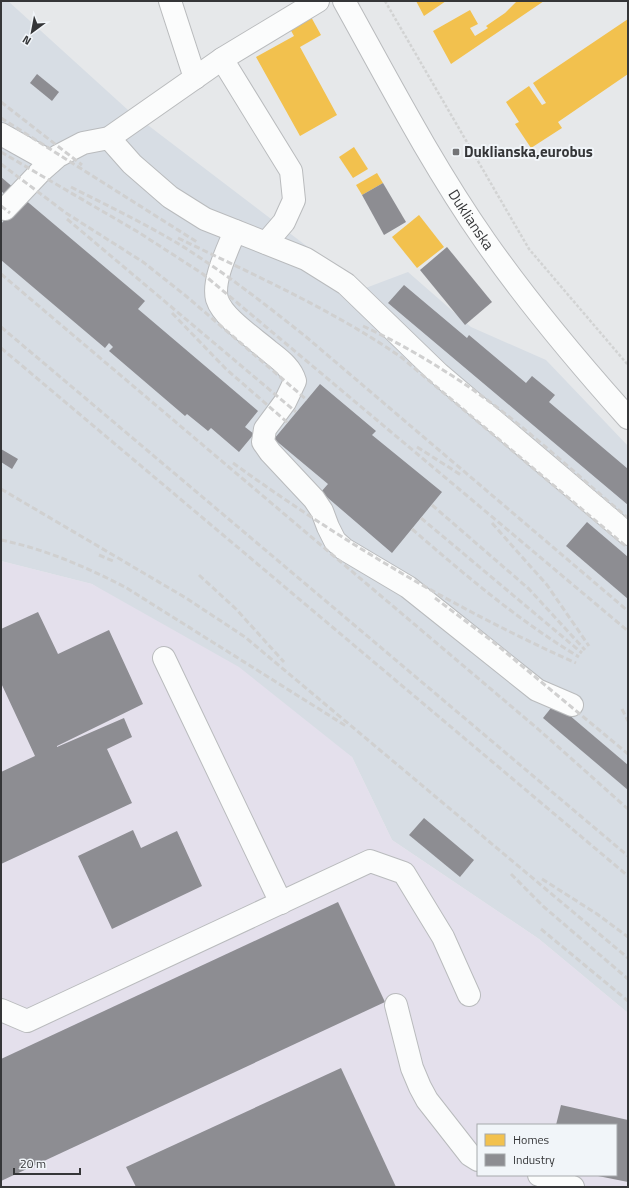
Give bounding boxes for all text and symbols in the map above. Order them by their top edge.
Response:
north arrow [12,12,52,52]
text: N [19,32,34,49]
place label: Duklianska,eurobus [464,140,593,163]
marker: Duklianska,eurobus [451,147,461,157]
street label: Duklianska [443,185,500,255]
legend [477,1124,617,1176]
text: Homes [513,1130,549,1149]
scale bar [14,1150,80,1176]
text: Industry [513,1150,555,1169]
text: 20 m [20,1154,46,1173]

